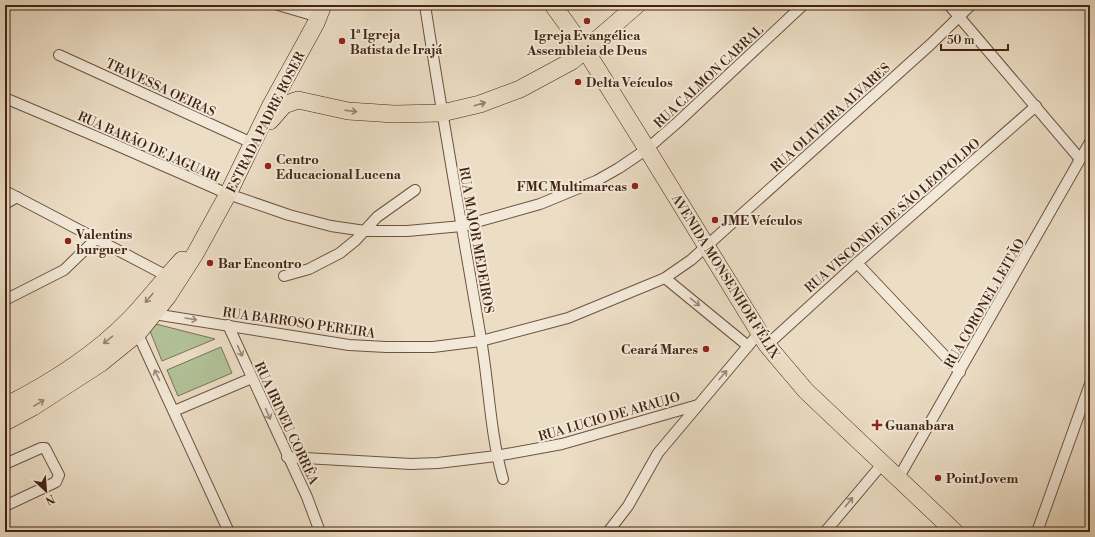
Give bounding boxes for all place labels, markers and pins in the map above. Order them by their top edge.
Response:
marker: Igreja Evangélica Assembleia de Deus [582,16,592,26]
place label: 1ª Igreja Batista de Irajá [350,27,443,58]
place label: Igreja Evangélica Assembleia de Deus [526,28,647,59]
marker: 1ª Igreja Batista de Irajá [337,36,347,46]
place label: Delta Veículos [586,75,673,91]
marker: Delta Veículos [573,77,583,87]
place label: Centro Educacional Lucena [276,152,402,183]
marker: Centro Educacional Lucena [263,161,273,171]
place label: FMC Multimarcas [517,179,627,195]
marker: FMC Multimarcas [630,181,640,191]
place label: JME Veículos [721,213,803,229]
marker: JME Veículos [710,215,720,225]
place label: Valentins burguer [75,227,133,258]
marker: Valentins burguer [63,236,73,246]
place label: Bar Encontro [218,256,302,272]
marker: Bar Encontro [205,258,215,268]
place label: Ceará Mares [621,342,698,358]
marker: Ceará Mares [701,344,711,354]
place label: Guanabara [885,418,955,434]
marker: Guanabara [872,420,882,430]
place label: Point Jovem [946,471,1018,487]
marker: Point Jovem [933,473,943,483]

